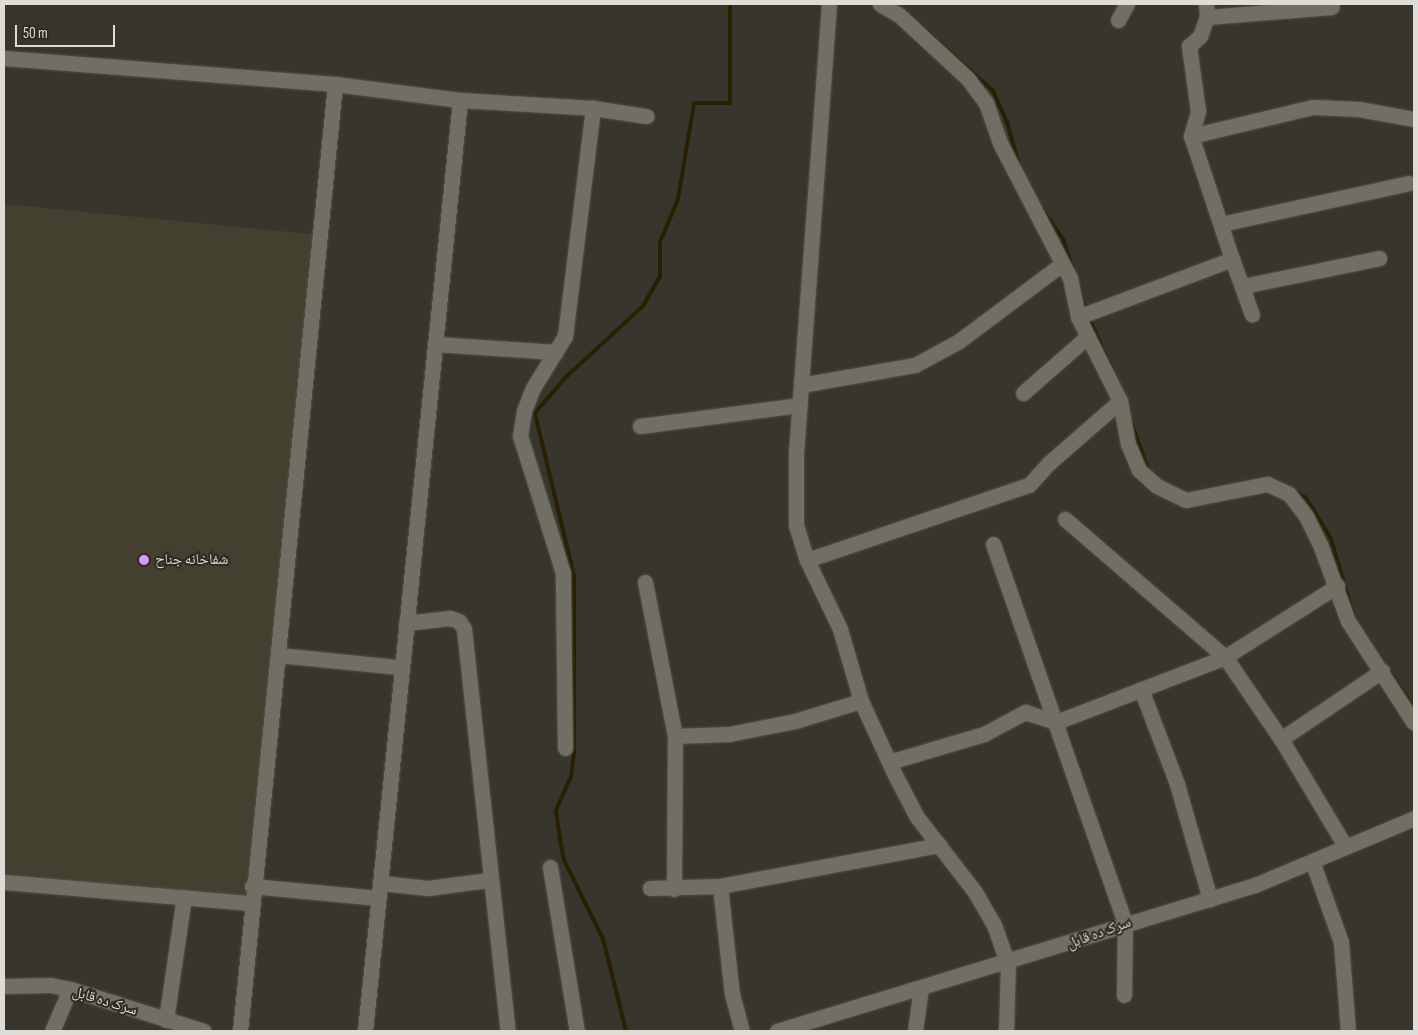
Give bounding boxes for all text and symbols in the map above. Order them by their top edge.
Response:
scale bar [18,15,118,47]
text: 50 m [23,24,48,43]
place label: شفاخانه جناح [155,551,228,569]
marker: شفاخانه جناح [137,553,151,567]
street label: سرک ده قابل [1064,913,1134,953]
street label: سرک ده قابل [70,983,140,1019]

